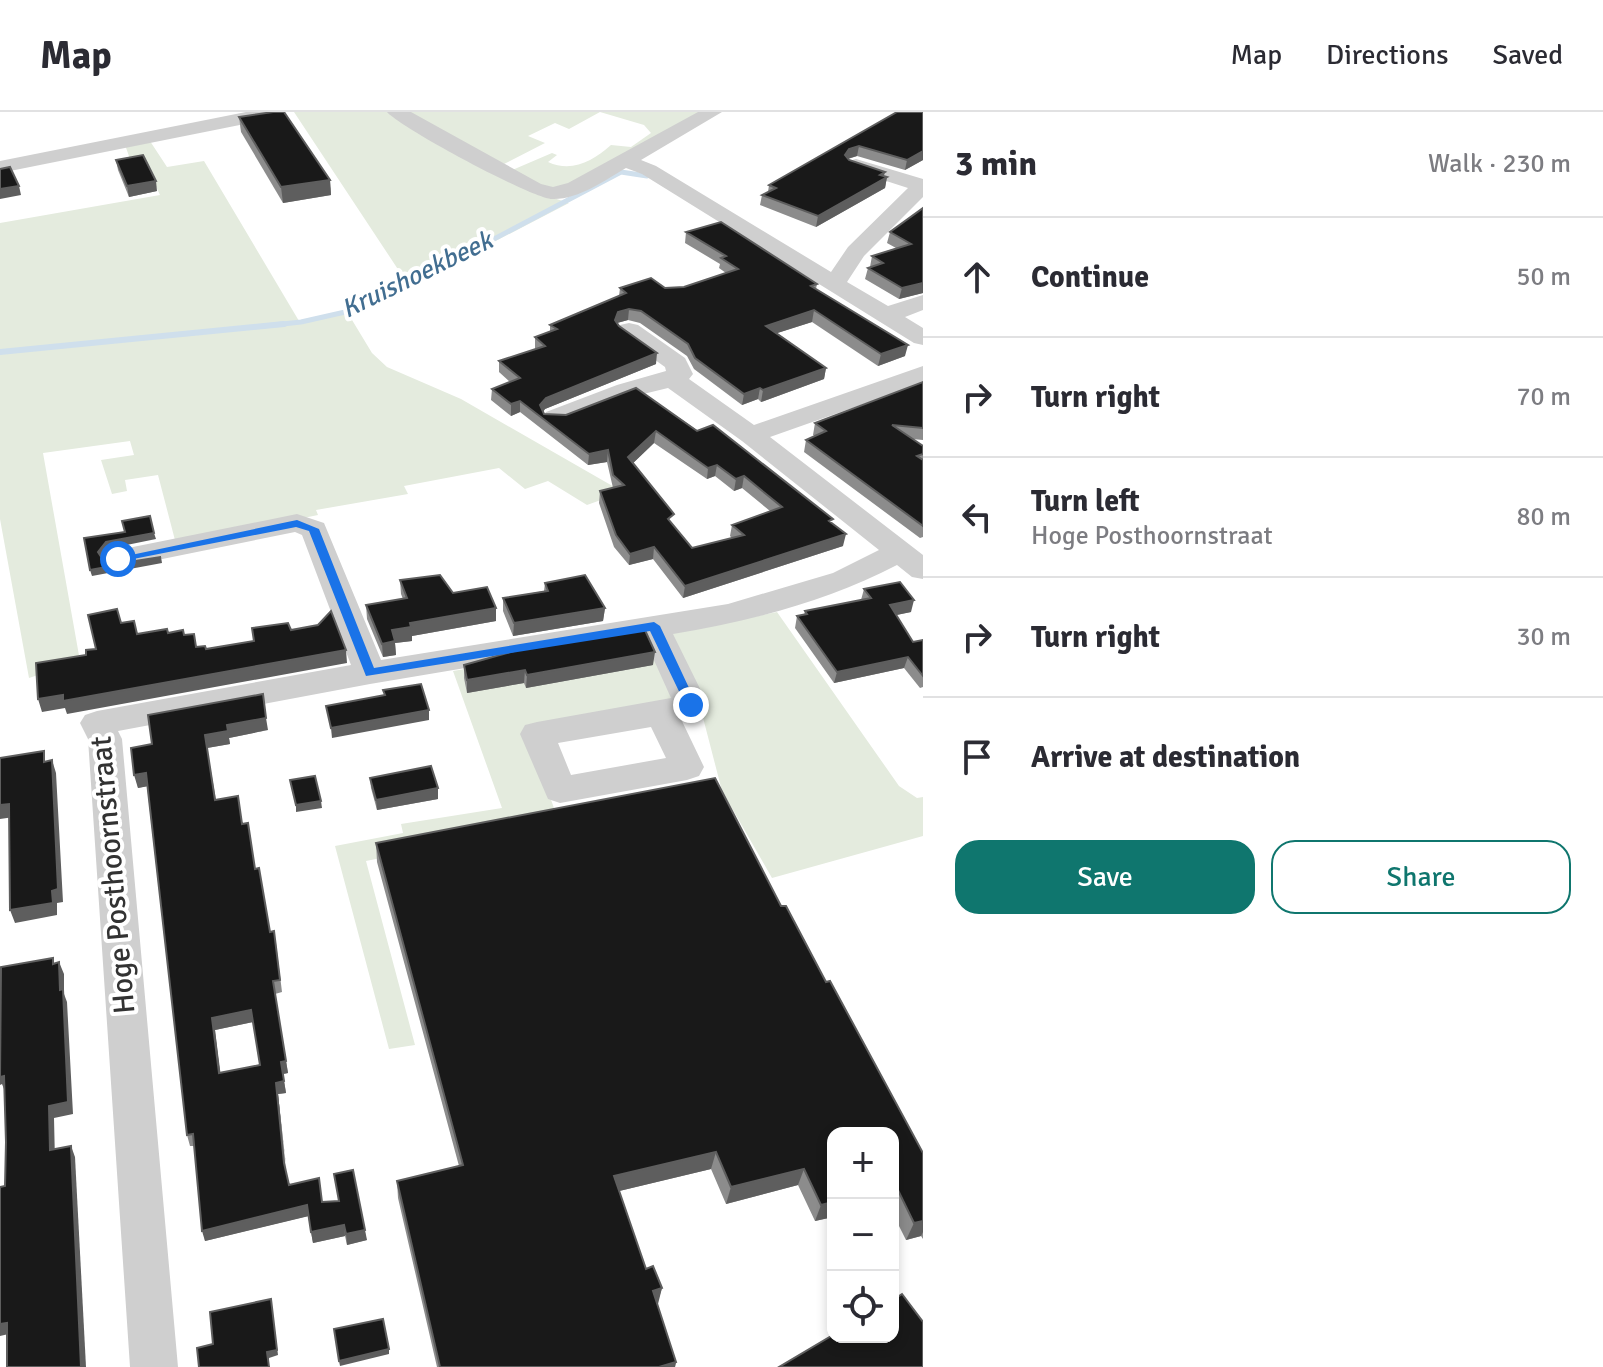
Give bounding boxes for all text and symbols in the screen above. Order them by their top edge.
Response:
text: Map [40,32,112,79]
text: Map [1230,38,1282,72]
text: Directions [1326,38,1448,72]
text: Saved [1492,38,1563,72]
text: 3 min [955,143,1037,185]
text: Walk · 230 m [1428,148,1571,180]
water label: Kruishoekbeek [336,224,500,325]
icon: ahead [955,255,999,299]
text: Continue [1031,259,1149,296]
text: 50 m [1516,261,1571,293]
icon: right [955,375,999,419]
text: Turn right [1031,379,1160,416]
text: 70 m [1516,381,1571,413]
text: Turn left [1031,483,1140,520]
icon: left [955,495,999,539]
text: 80 m [1516,501,1571,533]
text: Hoge Posthoornstraat [1031,520,1273,552]
route start [100,541,136,577]
icon: right [955,615,999,659]
text: Turn right [1031,619,1160,656]
text: 30 m [1516,621,1571,653]
route end [673,687,709,723]
street label: Hoge Posthoornstraat [82,735,144,1015]
icon: arrive [955,735,999,779]
text: Arrive at destination [1031,739,1300,776]
button: Save [955,840,1255,914]
button: Share [1271,840,1571,914]
map controls [827,1127,899,1343]
button: + [827,1127,899,1199]
button: − [827,1199,899,1271]
button: locate [827,1271,899,1343]

